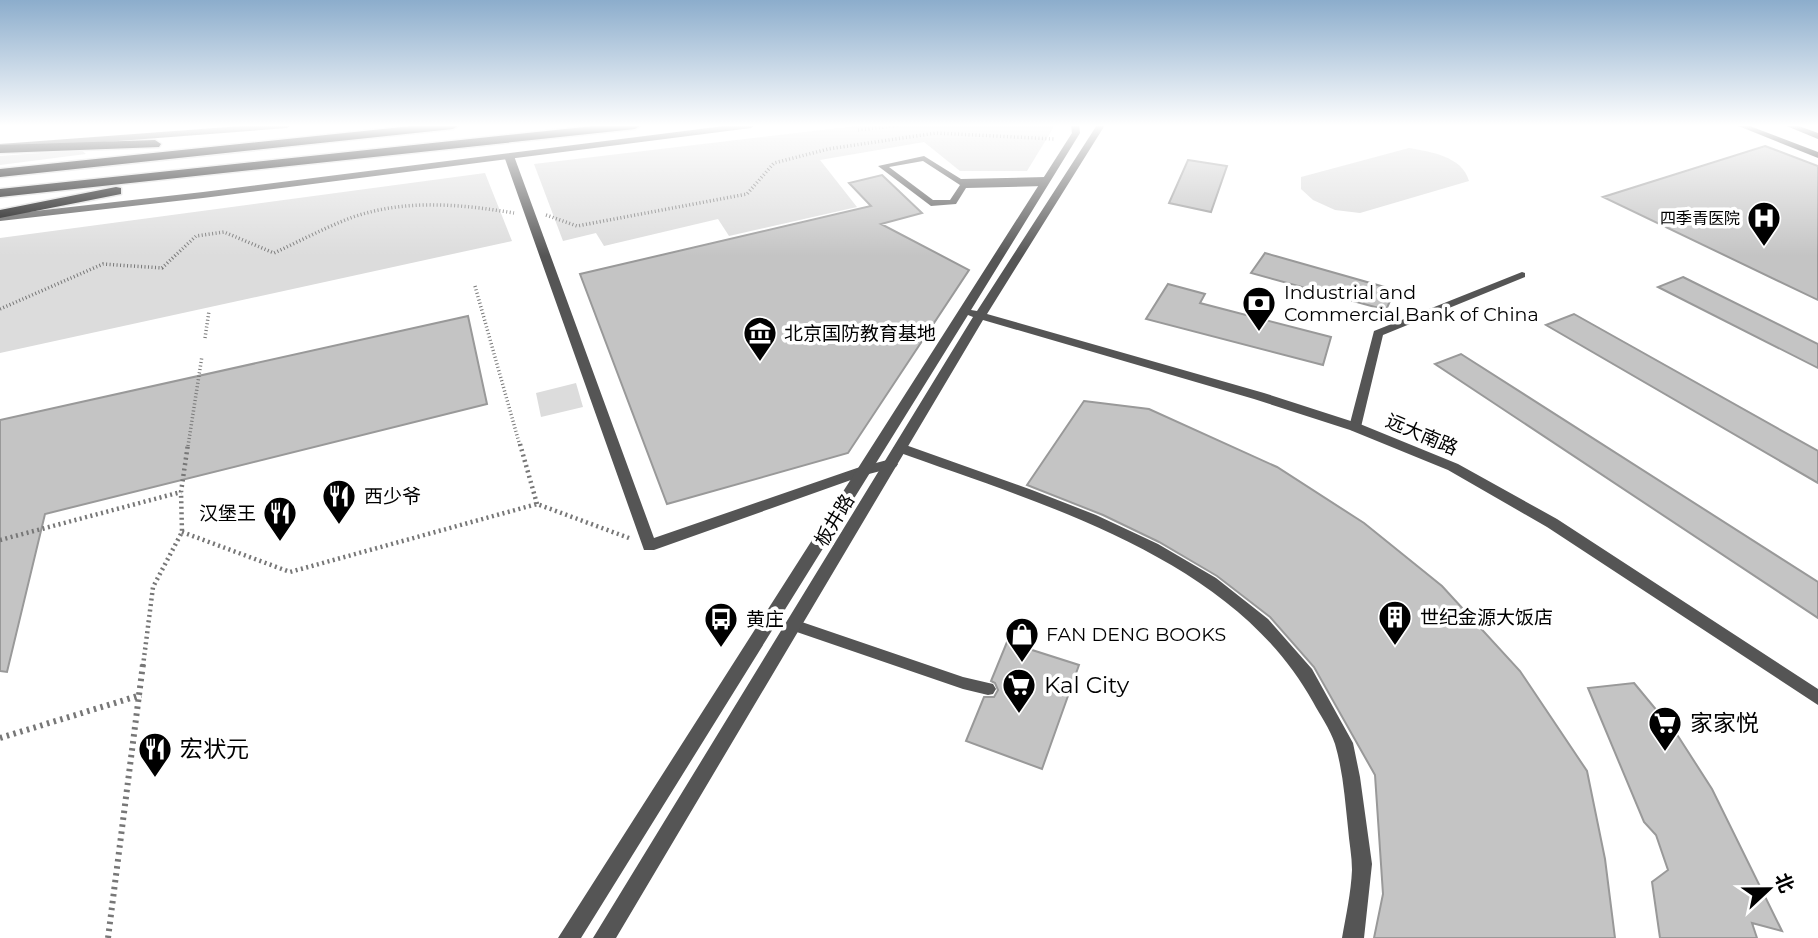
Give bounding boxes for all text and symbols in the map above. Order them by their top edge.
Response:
hospital icon: 四季青医院 [1745,199,1783,248]
place label: 四季青医院 [1660,209,1740,228]
place label: Industrial and Commercial Bank of China [1284,281,1539,326]
bank icon: Industrial and Commercial Bank of China [1240,284,1278,333]
museum icon: 北京国防教育基地 [741,314,779,363]
place label: 北京国防教育基地 [784,322,936,345]
street label: 远大南路 [1382,409,1461,460]
restaurant icon: 西少爷 [320,477,358,526]
place label: 西少爷 [364,485,421,508]
street label: 板井路 [810,490,859,551]
restaurant icon: 汉堡王 [261,494,299,543]
place label: 汉堡王 [199,502,256,525]
building icon: 世纪金源大饭店 [1376,598,1414,647]
bus stop icon: 黄庄 [702,600,740,649]
place label: 世纪金源大饭店 [1420,606,1553,629]
place label: 黄庄 [746,608,784,631]
shop icon: FAN DENG BOOKS [1003,615,1041,664]
place label: FAN DENG BOOKS [1046,623,1226,646]
supermarket icon: Kal City [1000,666,1038,715]
place label: Kal City [1044,671,1130,699]
supermarket icon: 家家悦 [1646,704,1684,753]
place label: 家家悦 [1690,709,1759,737]
restaurant icon: 宏状元 [136,730,174,779]
place label: 宏状元 [180,735,249,763]
north arrow [1734,854,1804,924]
text: 北 [1770,870,1799,896]

